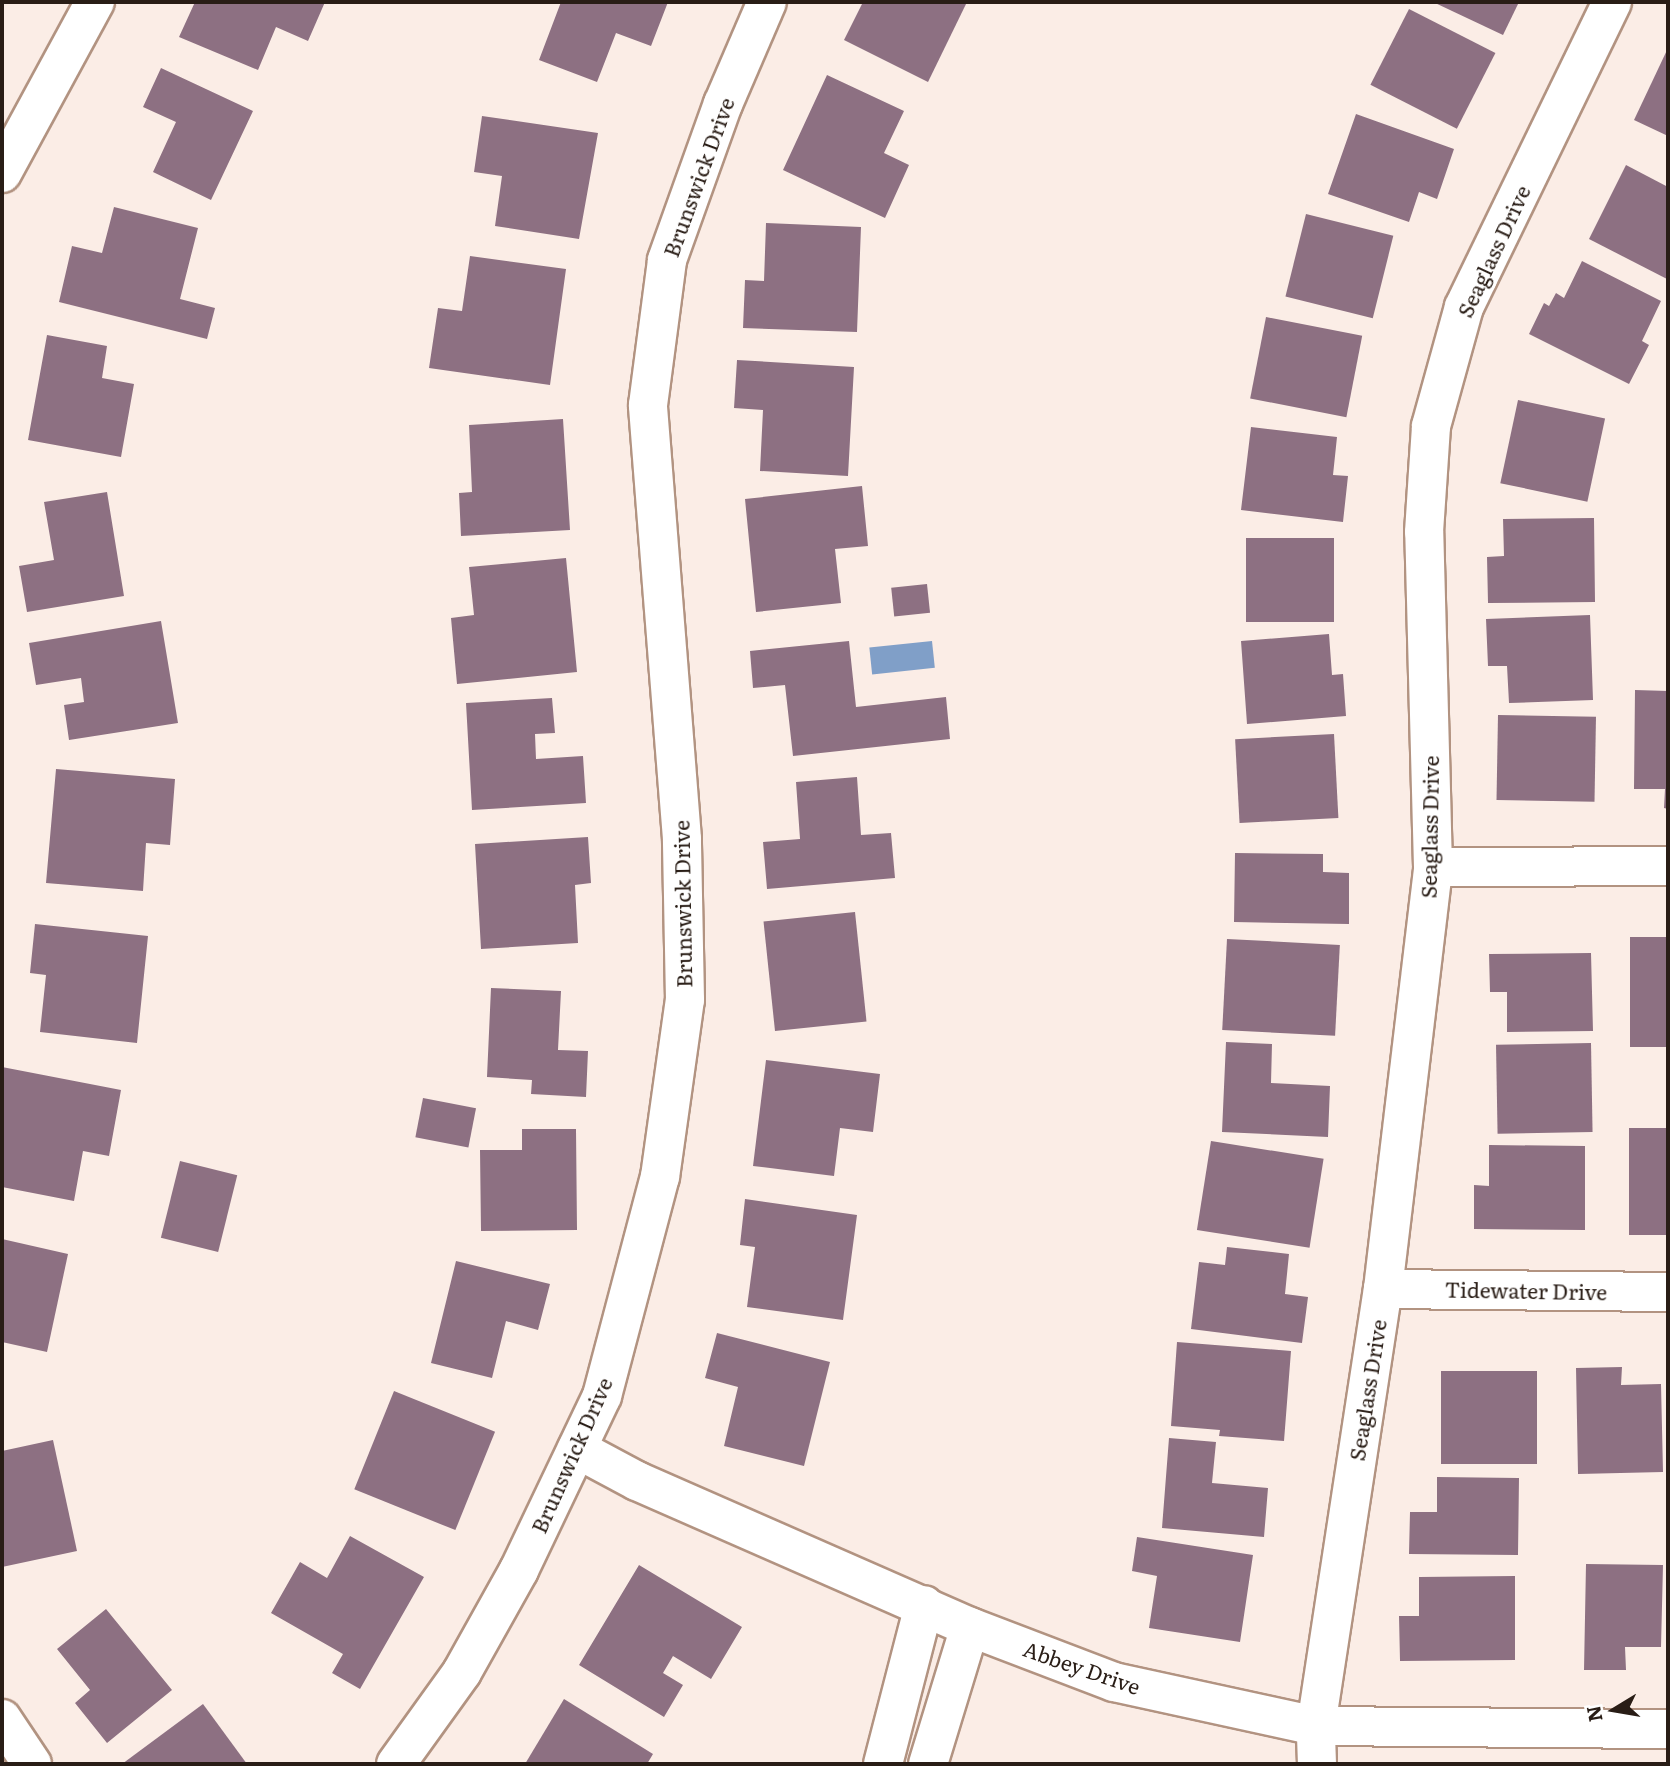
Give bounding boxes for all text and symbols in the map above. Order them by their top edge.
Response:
street label: Brunswick Drive [657,94,739,260]
street label: Seaglass Drive [1451,181,1535,321]
street label: Seaglass Drive [1415,755,1443,899]
street label: Brunswick Drive [668,820,696,988]
street label: Tidewater Drive [1445,1276,1607,1304]
street label: Seaglass Drive [1343,1318,1391,1462]
street label: Brunswick Drive [525,1373,617,1537]
street label: Abbey Drive [1020,1635,1144,1699]
north arrow [1579,1675,1649,1745]
text: N [1578,1704,1609,1725]

